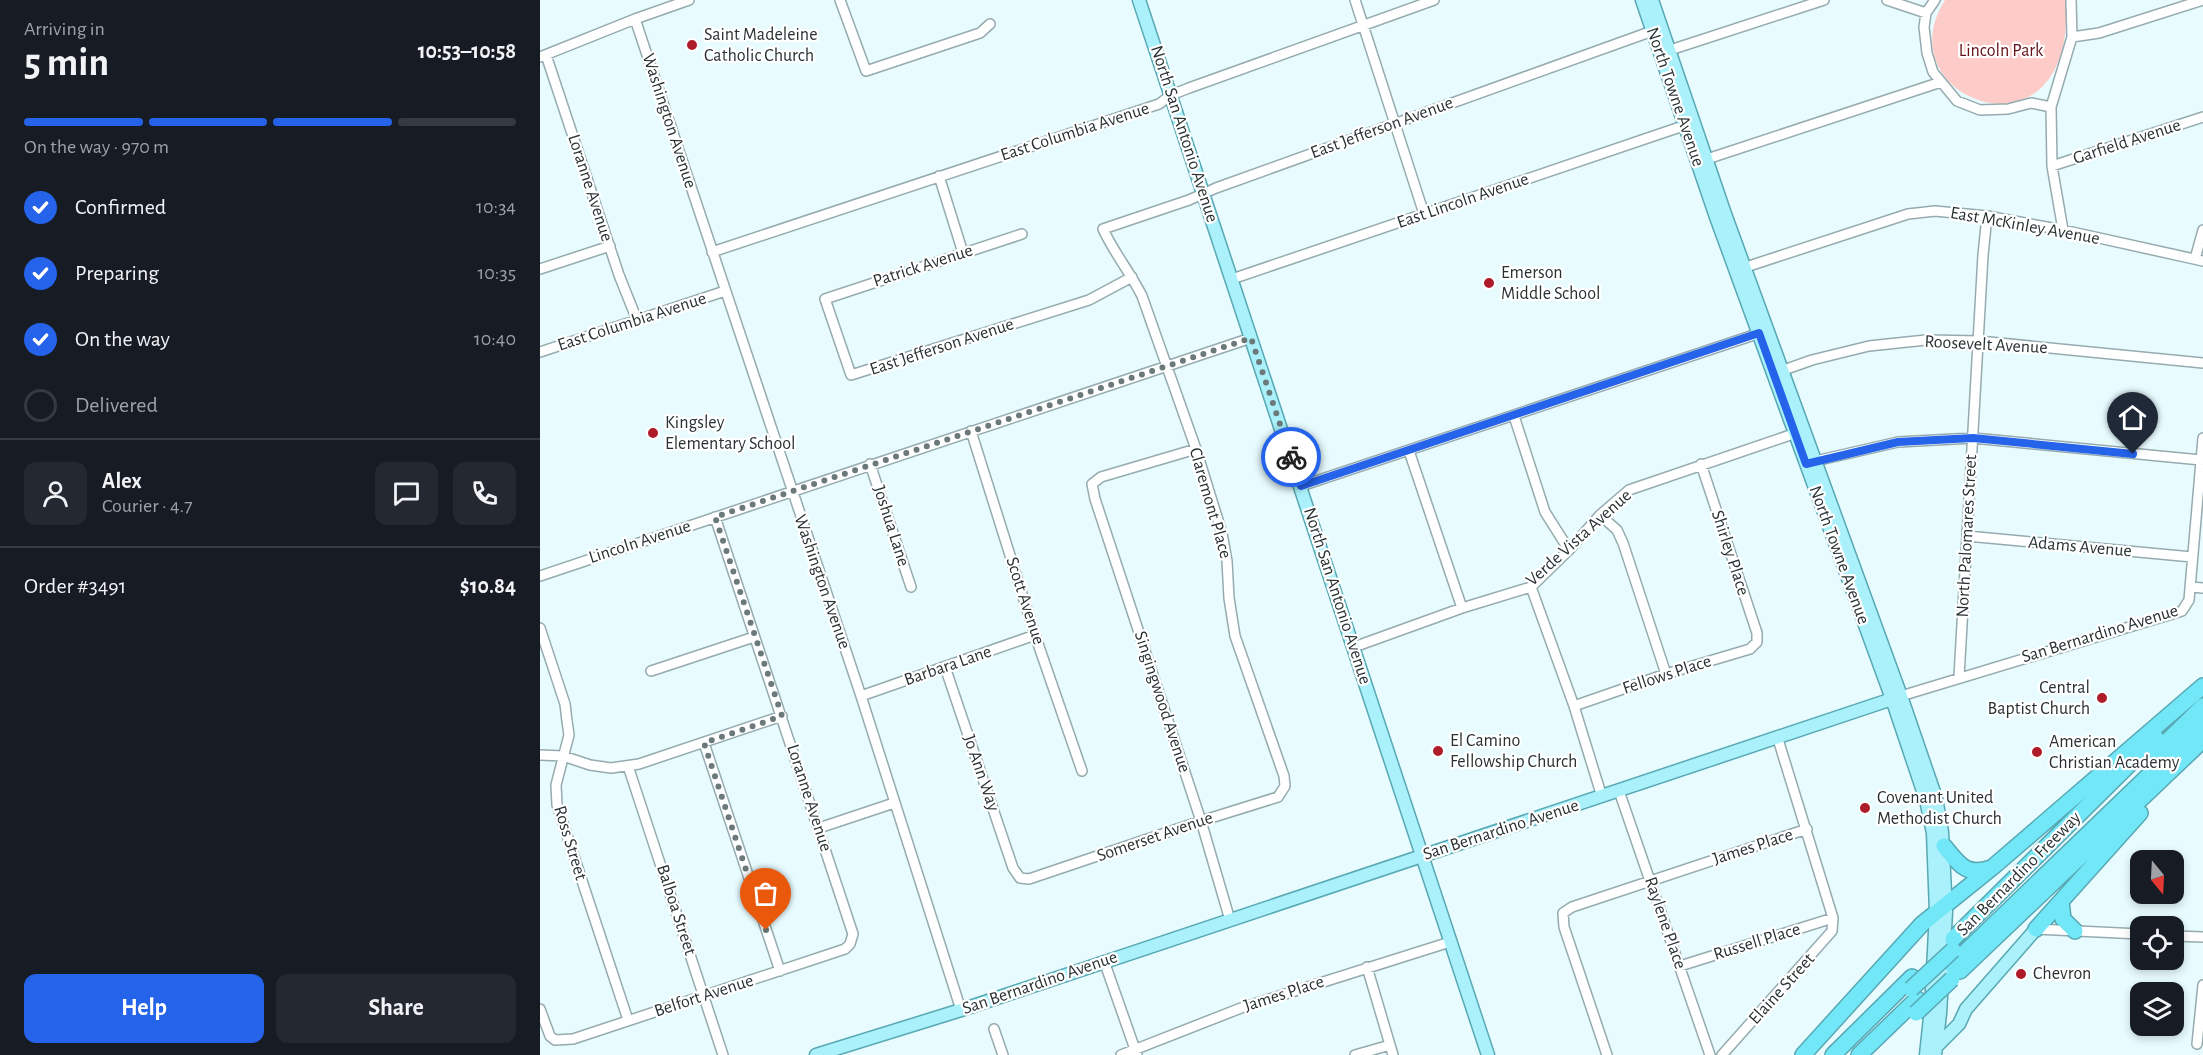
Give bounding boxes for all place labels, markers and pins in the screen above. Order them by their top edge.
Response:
place label: Saint Madeleine Catholic Church [704,26,817,65]
marker: Saint Madeleine Catholic Church [685,38,699,52]
place label: Emerson Middle School [1501,264,1600,303]
marker: Emerson Middle School [1482,276,1496,290]
pin [2107,392,2158,454]
place label: Kingsley Elementary School [665,414,796,453]
marker: Kingsley Elementary School [646,426,660,440]
place label: Central Baptist Church [1988,679,2090,718]
marker: Central Baptist Church [2095,691,2109,705]
place label: El Camino Fellowship Church [1450,732,1577,771]
place label: American Christian Academy [2049,733,2180,772]
marker: El Camino Fellowship Church [1431,744,1445,758]
marker: American Christian Academy [2030,745,2044,759]
place label: Covenant United Methodist Church [1877,789,2002,828]
marker: Covenant United Methodist Church [1858,801,1872,815]
pin [740,868,791,930]
place label: Chevron [2033,965,2091,983]
marker: Chevron [2014,967,2028,981]

